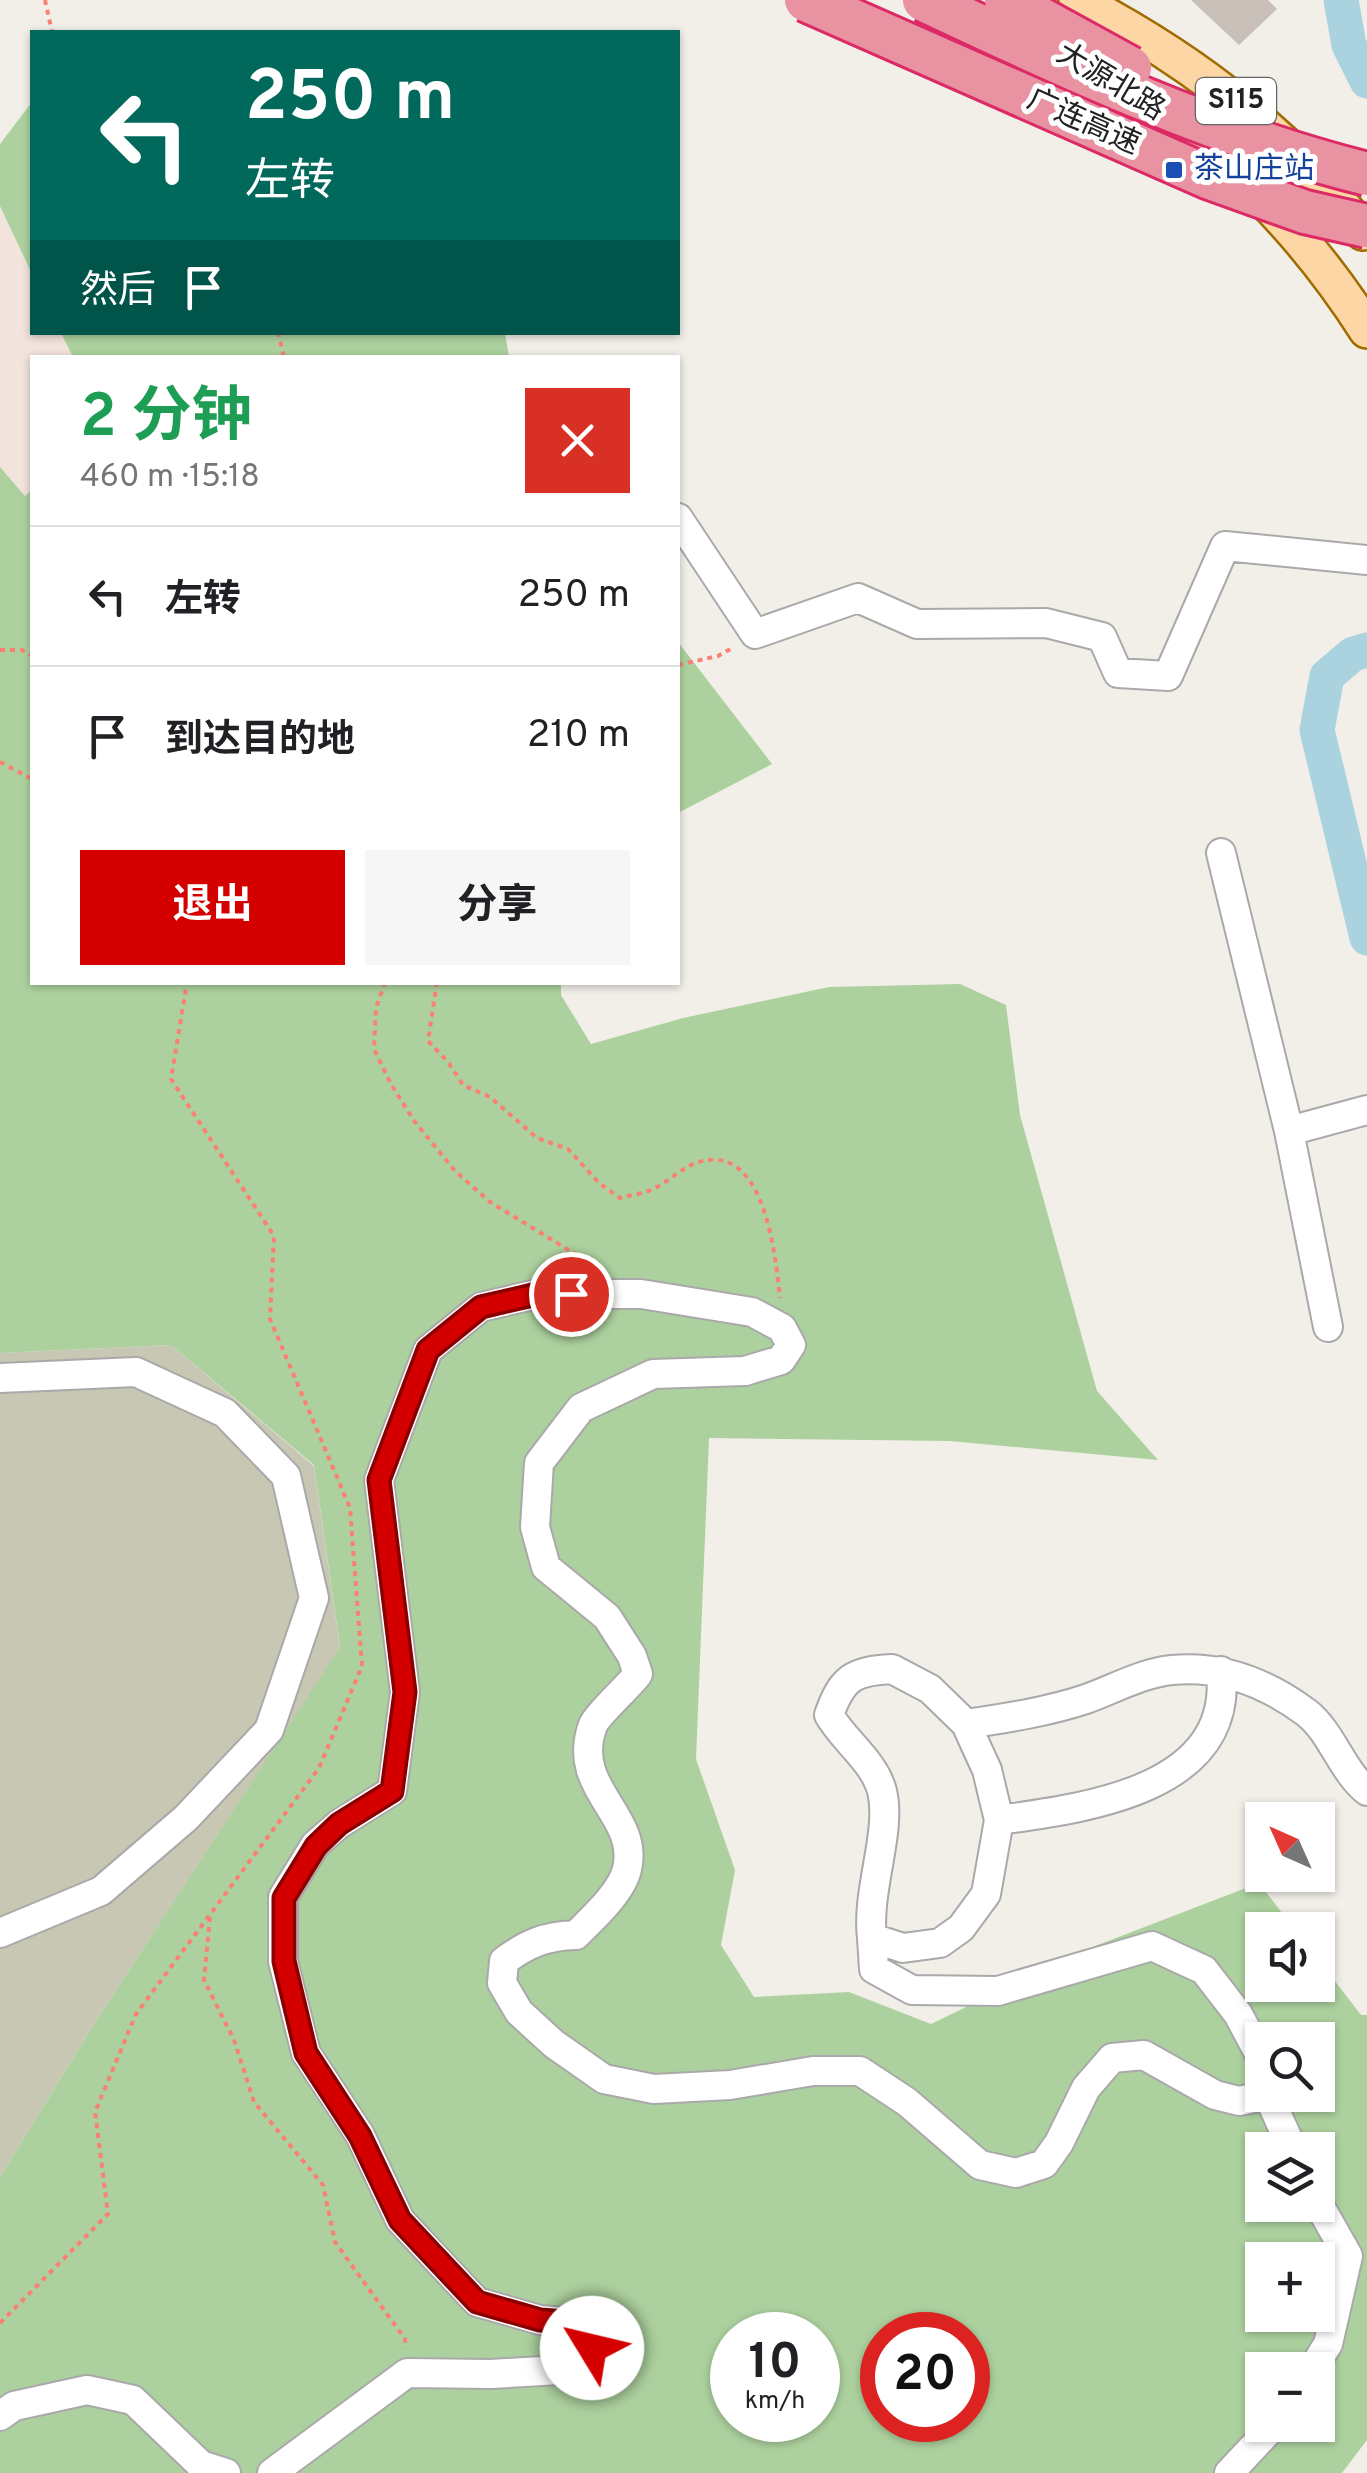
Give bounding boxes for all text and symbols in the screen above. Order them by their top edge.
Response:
street label: 大源北路 [1049,36,1171,130]
text: 250 m [245,56,455,145]
icon: left [80,70,210,200]
road number: S115 [1196,78,1276,124]
street label: 广连高速 [1021,82,1145,164]
place label: 茶山庄站 [1194,152,1314,189]
text: 左转 [245,155,335,212]
marker: 茶山庄站 [1163,159,1185,181]
icon: arrive [176,260,231,315]
text: 然后 [80,268,156,317]
text: 2 分钟 [80,382,252,458]
button: close [525,388,630,493]
text: 460 m · 15:18 [80,458,260,498]
icon: left [80,569,135,624]
text: 250 m [518,572,630,621]
text: 左转 [165,577,241,626]
icon: arrive [80,709,135,764]
text: 210 m [527,712,630,761]
text: 到达目的地 [165,717,355,766]
button: 退出 [80,850,345,965]
button: 分享 [365,850,630,965]
pin [529,1252,614,1337]
icon: arrive [544,1267,599,1322]
north arrow [1245,1802,1335,1892]
map controls [1245,1802,1335,2442]
button: sound [1245,1912,1335,2002]
button: search [1245,2022,1335,2112]
button: layers [1245,2132,1335,2222]
button: + [1245,2242,1335,2332]
position arrow [540,2296,644,2400]
speed limit sign: 20 [860,2312,990,2442]
text: 10 [749,2333,801,2396]
button: − [1245,2352,1335,2442]
text: km/h [745,2386,805,2418]

